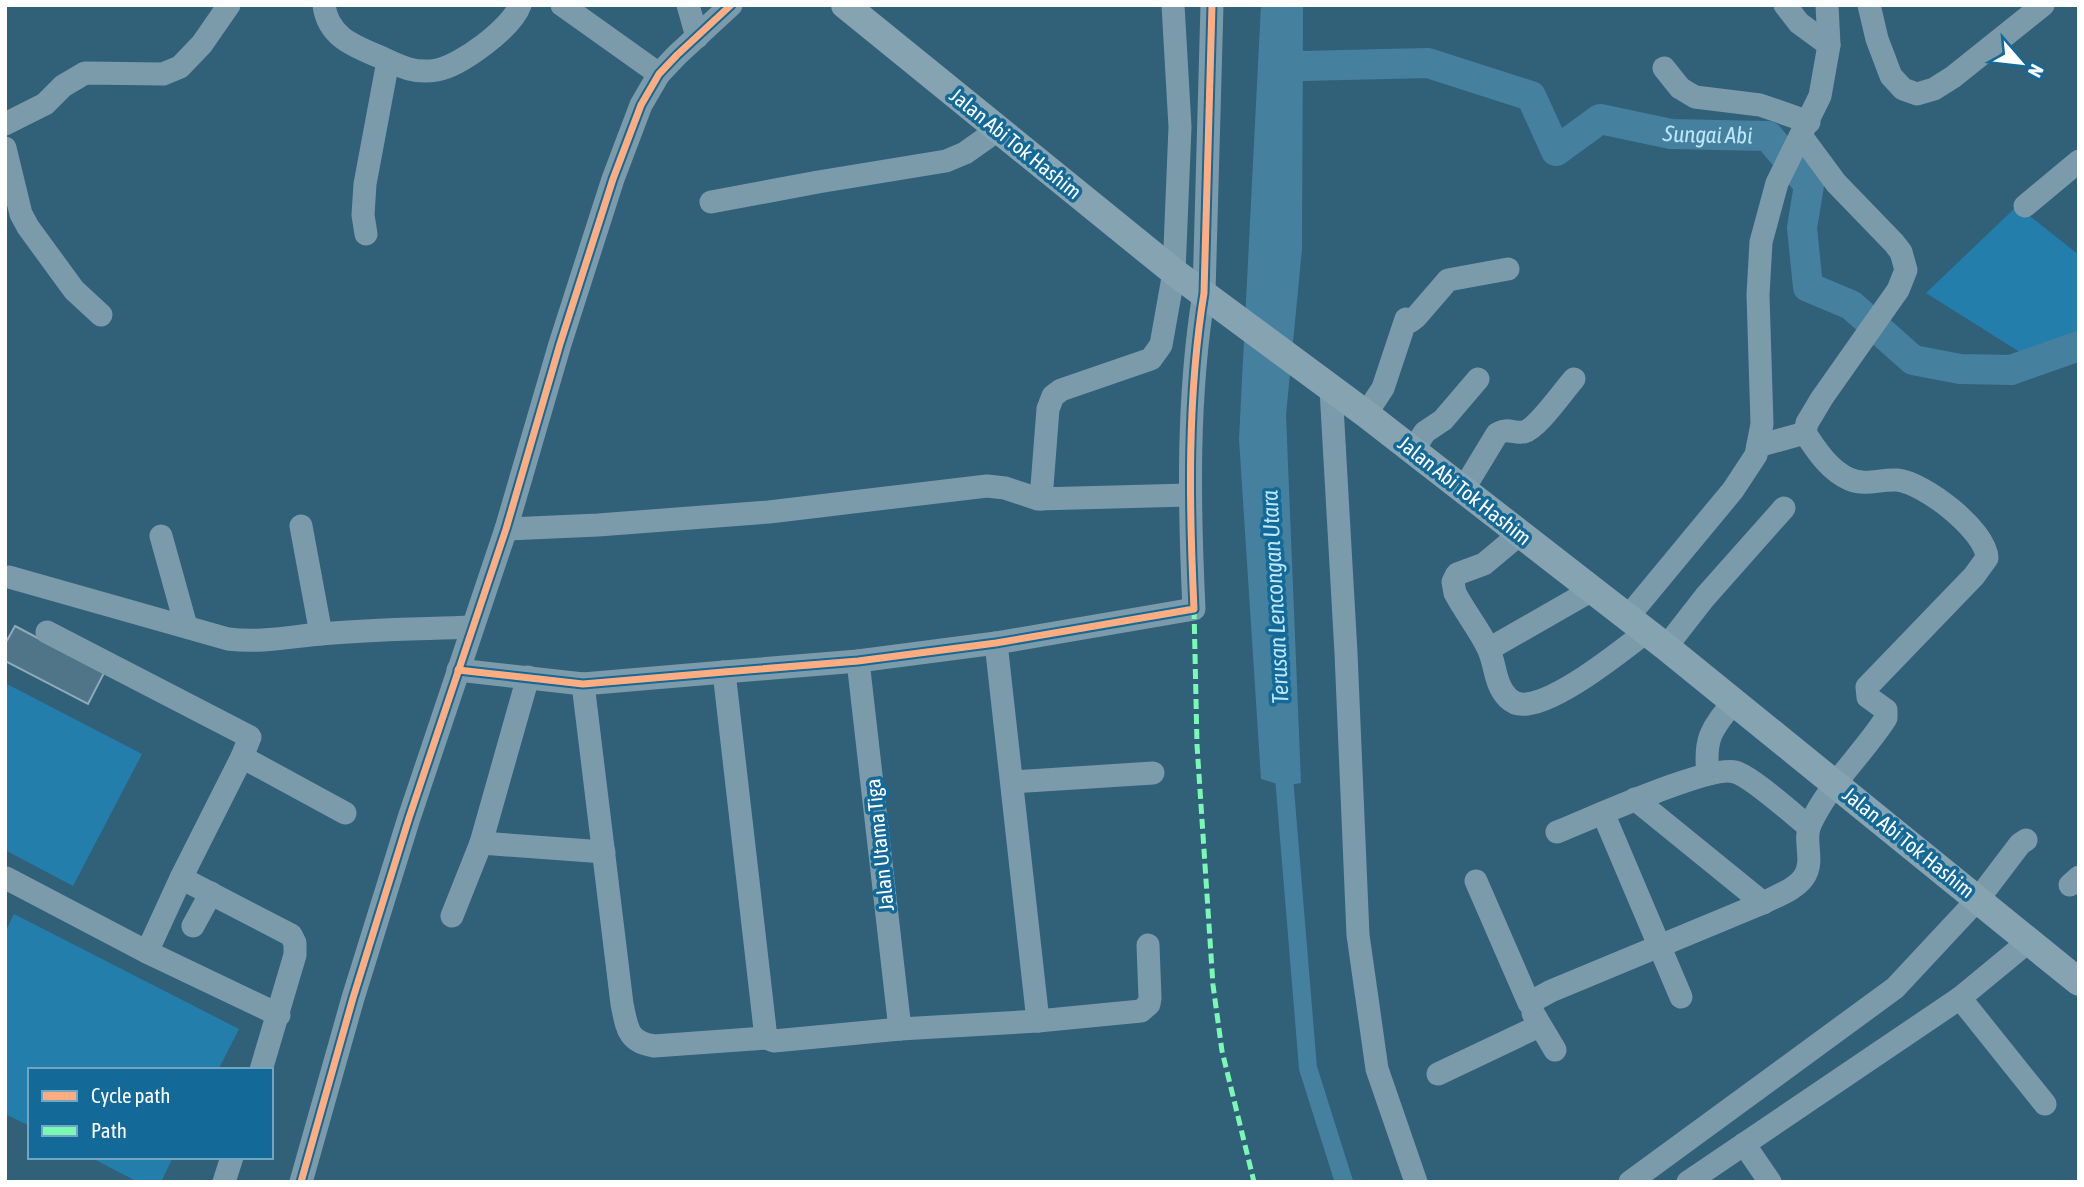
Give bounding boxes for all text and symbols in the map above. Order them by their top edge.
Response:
north arrow [1986,28,2056,98]
text: N [2024,61,2048,81]
street label: Jalan Abi Tok Hashim [945,83,1087,203]
water label: Sungai Abi [1660,120,1753,149]
street label: Jalan Abi Tok Hashim [1394,431,1536,549]
water label: Terusan Lencongan Utara [1256,489,1294,705]
street label: Jalan Utama Tiga [860,778,898,912]
street label: Jalan Abi Tok Hashim [1838,782,1980,902]
legend [28,1068,273,1159]
text: Cycle path [91,1083,170,1107]
text: Path [91,1118,127,1142]

